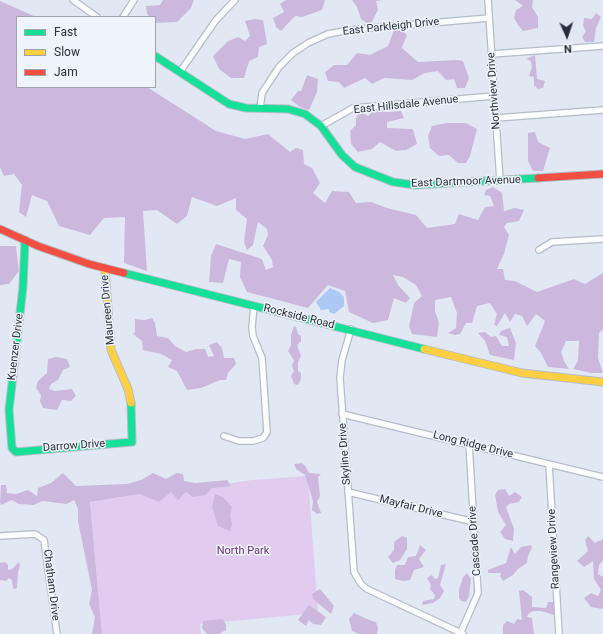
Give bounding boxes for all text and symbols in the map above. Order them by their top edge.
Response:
street label: East Parkleigh Drive [342,15,440,39]
legend [16,16,156,88]
north arrow [547,16,587,56]
text: Fast [54,25,77,39]
text: N [563,42,572,55]
text: Slow [54,45,80,59]
street label: Northview Drive [485,52,503,130]
text: Jam [54,65,78,79]
street label: East Hillsdale Avenue [353,93,459,117]
street label: East Dartmoor Avenue [411,173,521,191]
street label: Maureen Drive [98,274,118,346]
street label: Rockside Road [262,302,336,332]
street label: Kuenzer Drive [5,313,27,381]
street label: Skyline Drive [336,423,354,485]
street label: Long Ridge Drive [431,429,515,461]
street label: Darrow Drive [42,437,106,455]
street label: Mayfair Drive [378,493,444,521]
street label: Cascade Drive [466,506,484,576]
street label: Rangeview Drive [545,509,563,589]
park label: North Park [217,544,269,558]
street label: Chatham Drive [40,548,62,622]

